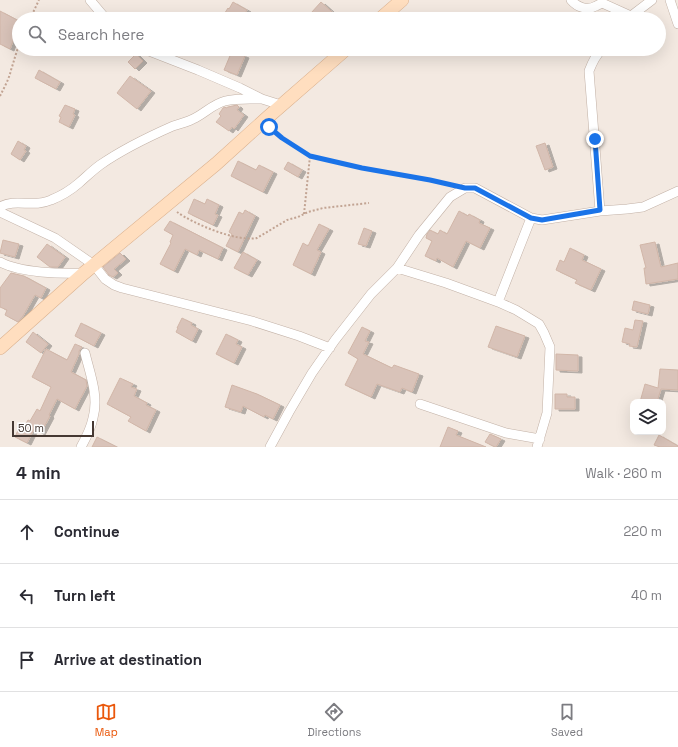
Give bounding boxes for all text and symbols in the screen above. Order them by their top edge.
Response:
search box [12,12,666,56]
icon: search [26,23,48,45]
text: Search here [58,25,144,44]
route start [260,118,278,136]
route end [586,130,604,148]
map controls [630,399,666,435]
button: layers [630,399,666,435]
scale bar [12,419,94,438]
text: 50 m [18,421,44,435]
text: 4 min [16,462,61,484]
text: Walk · 260 m [585,465,662,482]
icon: ahead [16,521,38,543]
text: Continue [54,522,120,541]
text: 220 m [623,523,662,540]
icon: left [16,585,38,607]
text: Turn left [54,586,116,605]
text: 40 m [631,587,662,604]
icon: arrive [16,649,38,671]
text: Arrive at destination [54,650,202,669]
tab: Map [95,701,118,739]
tab: Directions [307,701,361,739]
tab: Saved [551,701,583,739]

